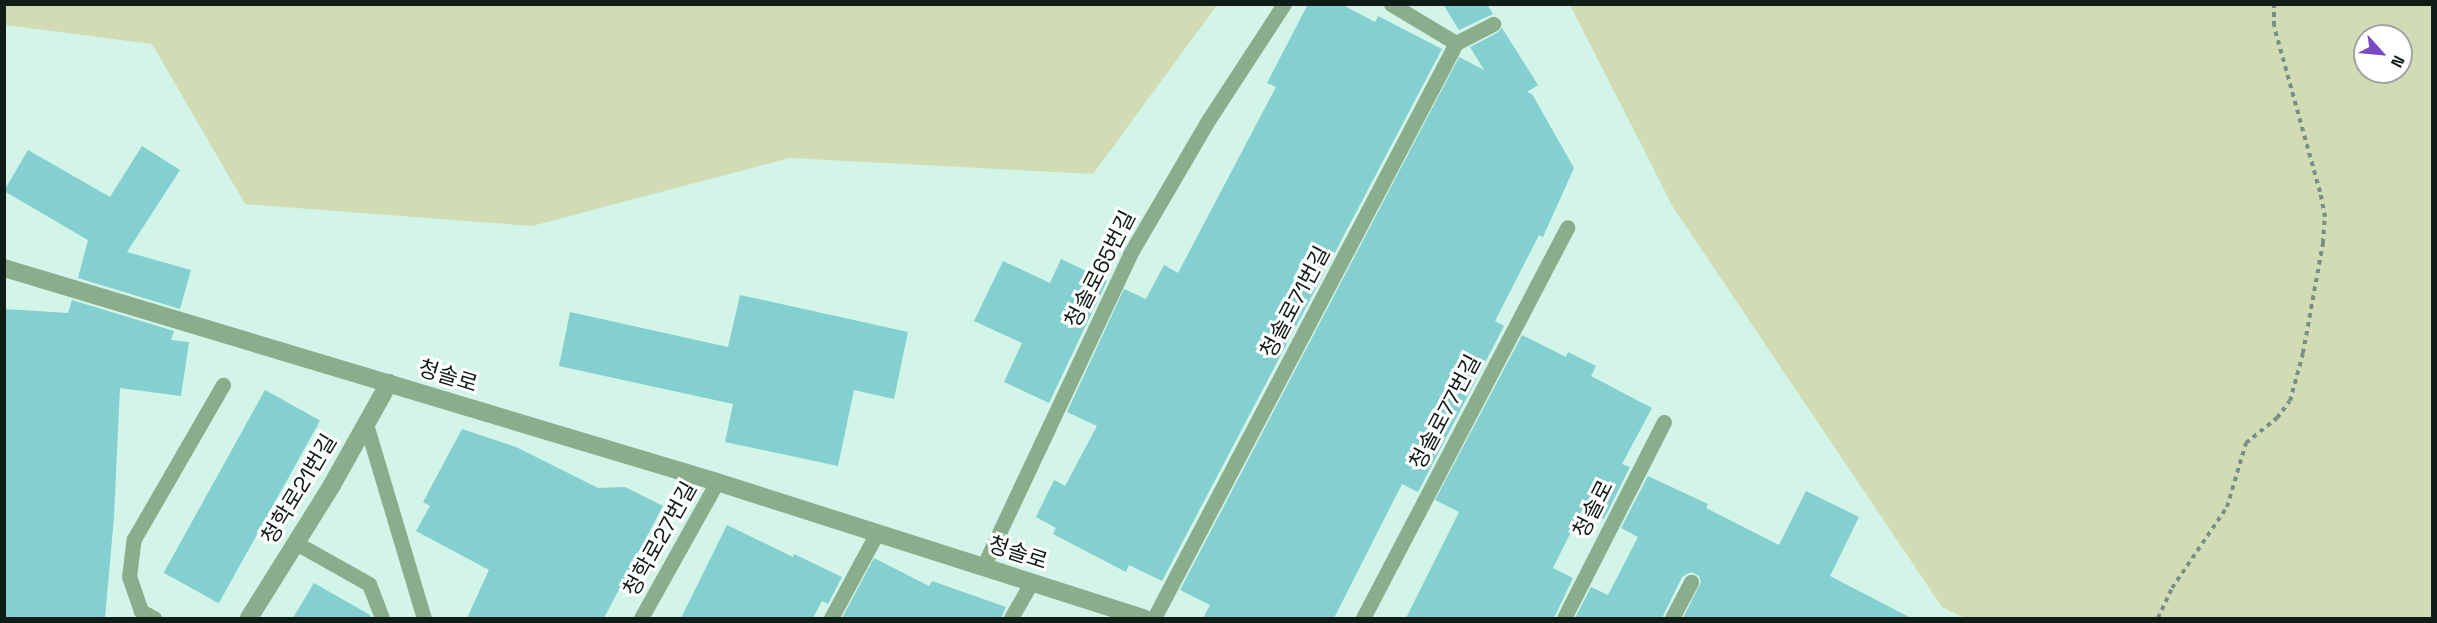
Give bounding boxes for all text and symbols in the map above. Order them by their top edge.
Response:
north arrow [2353,24,2413,84]
text: N [2386,52,2409,71]
street label: 청솔로65번길 [1059,206,1141,332]
street label: 청솔로71번길 [1255,242,1335,362]
street label: 청솔로77번길 [1404,350,1486,474]
street label: 청솔로 [415,355,481,397]
street label: 청학로21번길 [256,429,342,549]
street label: 청솔로 [1567,476,1619,542]
street label: 청학로27번길 [618,477,702,601]
street label: 청솔로 [985,531,1051,575]

